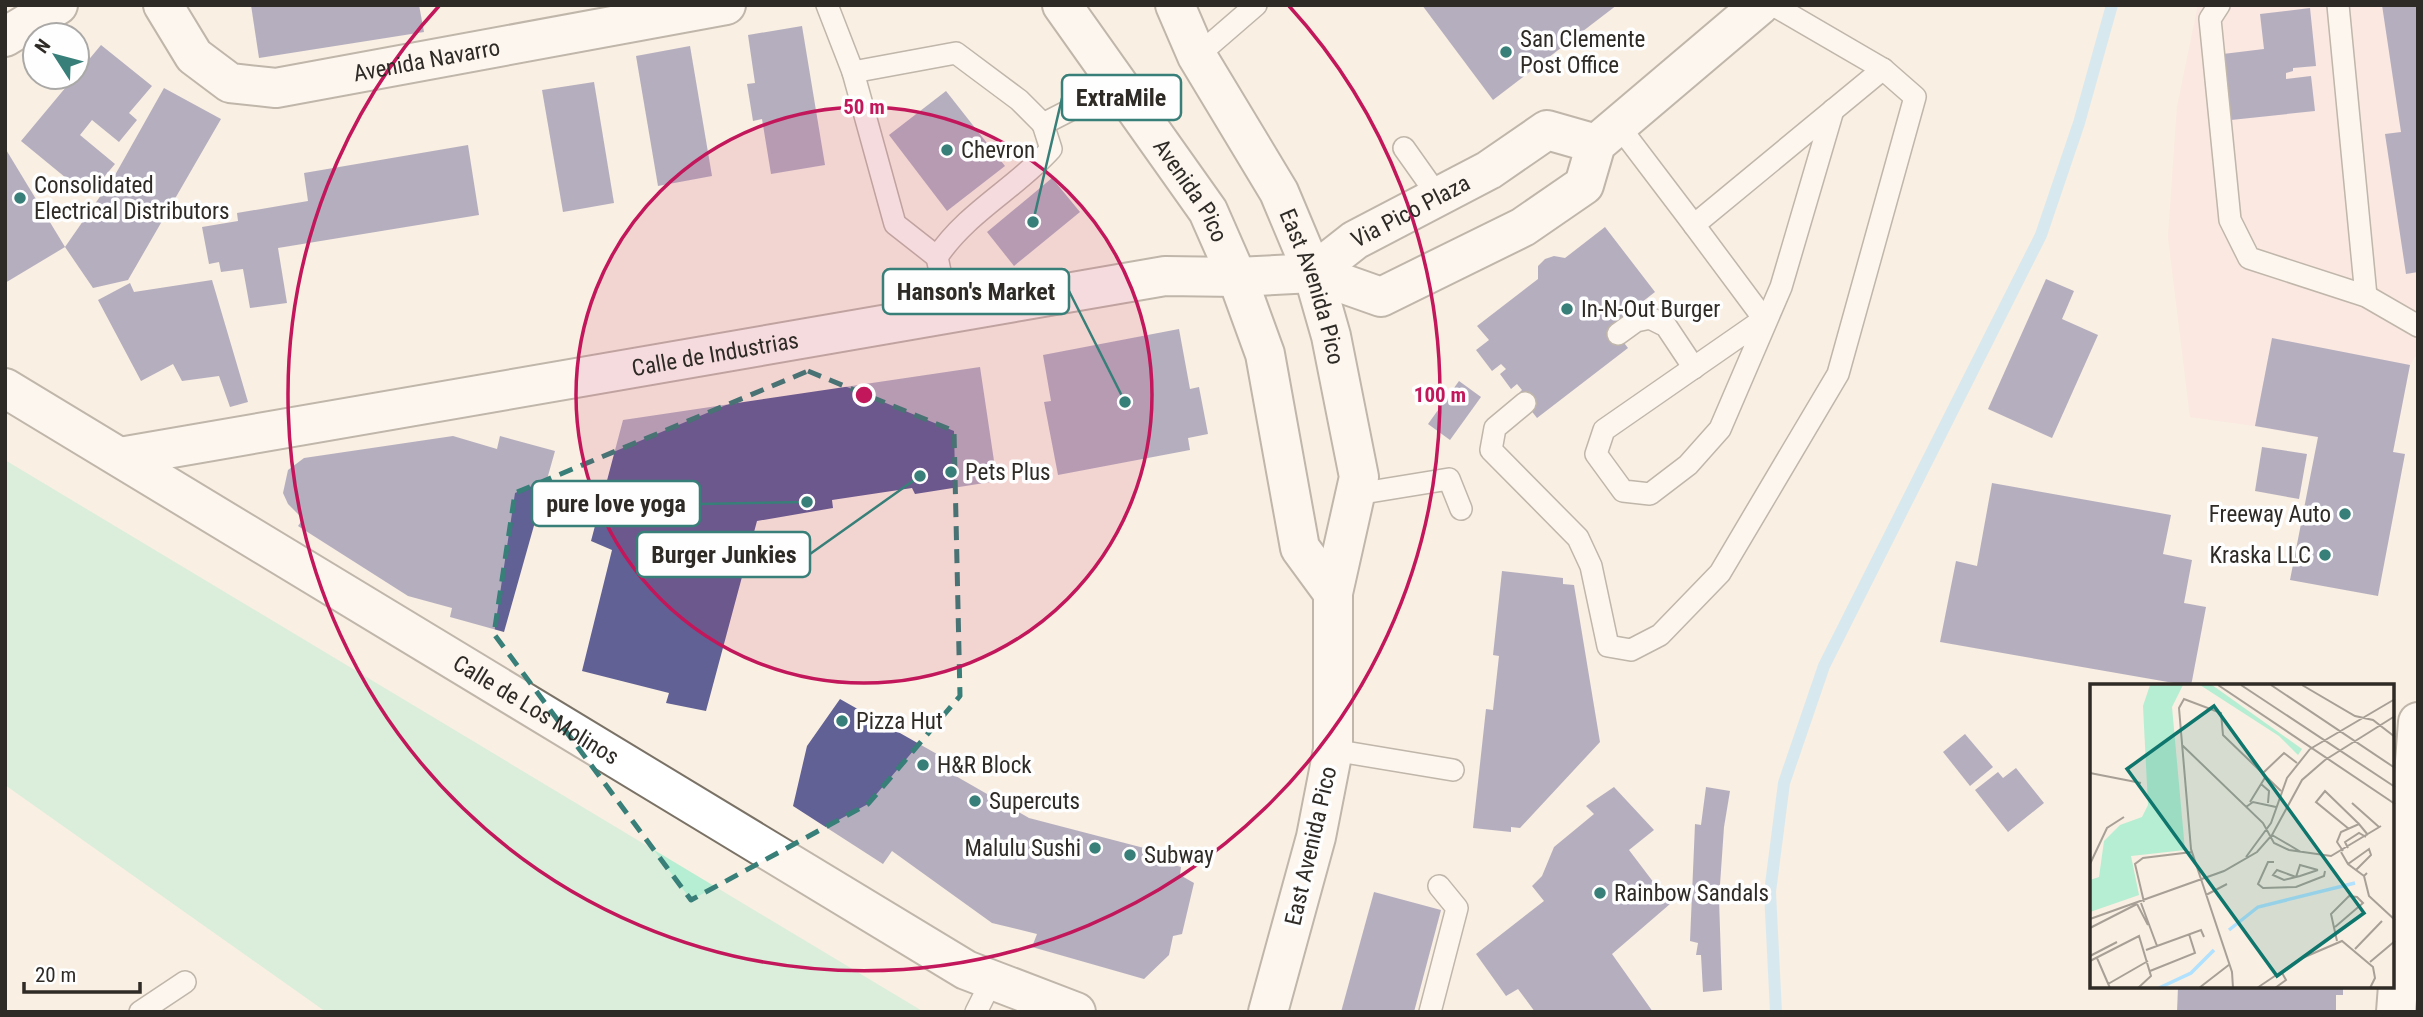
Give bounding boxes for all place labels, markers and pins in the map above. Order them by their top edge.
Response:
place label: San Clemente Post Office [1520,26,1645,79]
marker: San Clemente Post Office [1498,44,1514,60]
callout: ExtraMile [1062,75,1181,120]
place label: Chevron [961,137,1035,164]
marker: Chevron [939,142,955,158]
place label: Consolidated Electrical Distributors [34,172,229,225]
marker: Consolidated Electrical Distributors [12,190,28,206]
callout: Hanson's Market [883,269,1069,314]
place label: In-N-Out Burger [1581,296,1720,323]
marker: In-N-Out Burger [1559,301,1575,317]
centre of rings [852,383,876,407]
place label: Pets Plus [965,459,1051,486]
marker: Pets Plus [943,464,959,480]
callout: pure love yoga [532,481,700,526]
place label: Freeway Auto [2209,501,2331,528]
marker: Freeway Auto [2337,506,2353,522]
callout: Burger Junkies [637,532,810,577]
place label: Kraska LLC [2210,542,2311,569]
marker: Kraska LLC [2317,547,2333,563]
place label: Pizza Hut [856,708,943,735]
marker: Pizza Hut [834,713,850,729]
place label: H&R Block [937,752,1032,779]
marker: H&R Block [915,757,931,773]
place label: Supercuts [989,788,1080,815]
marker: Supercuts [967,793,983,809]
place label: Malulu Sushi [965,835,1081,862]
marker: Malulu Sushi [1087,840,1103,856]
place label: Subway [1144,842,1214,869]
marker: Subway [1122,847,1138,863]
place label: Rainbow Sandals [1614,880,1769,907]
marker: Rainbow Sandals [1592,885,1608,901]

